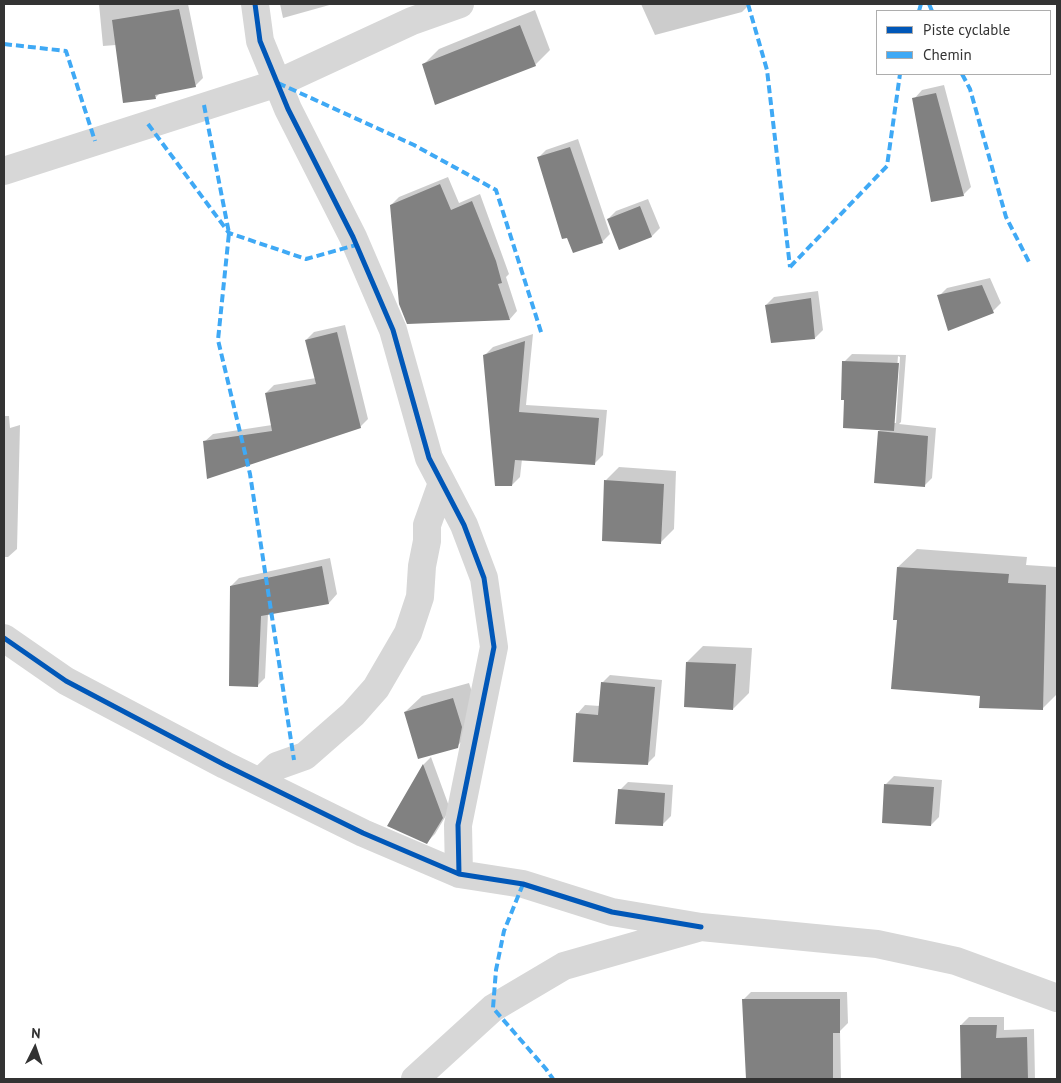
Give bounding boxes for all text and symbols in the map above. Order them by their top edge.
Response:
legend [876,10,1051,75]
text: Piste cyclable [923,20,1010,39]
text: Chemin [923,45,972,64]
north arrow [10,1023,60,1073]
text: N [31,1024,41,1042]

